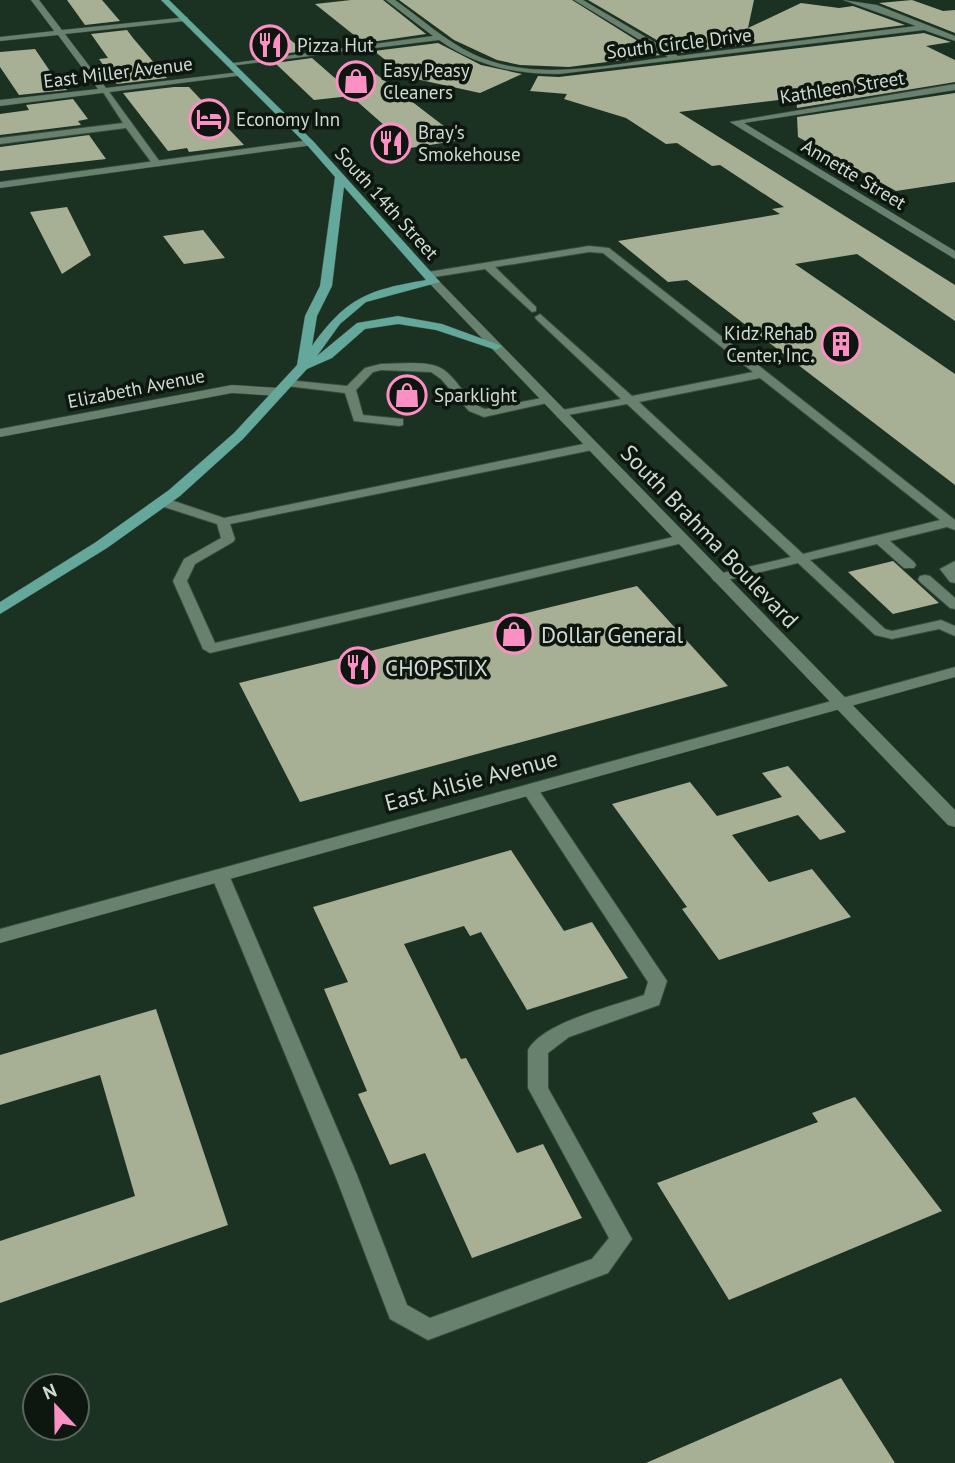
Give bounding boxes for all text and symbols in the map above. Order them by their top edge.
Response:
street label: South Circle Drive [605,22,753,64]
restaurant icon: Pizza Hut [249,24,291,66]
place label: Pizza Hut [297,33,374,57]
street label: East Miller Avenue [42,51,194,93]
place label: Easy Peasy Cleaners [383,58,470,104]
shop icon: Easy Peasy Cleaners [335,60,377,102]
street label: Kathleen Street [778,65,907,109]
hotel icon: Economy Inn [188,98,230,140]
place label: Economy Inn [236,107,340,131]
place label: Bray's Smokehouse [418,120,521,166]
restaurant icon: Bray's Smokehouse [370,122,412,164]
street label: Annette Street [797,133,911,215]
street label: South 14th Street [330,142,444,265]
place label: Kidz Rehab Center, Inc. [724,321,814,367]
building icon: Kidz Rehab Center, Inc. [820,323,862,365]
street label: Elizabeth Avenue [65,363,207,413]
shop icon: Sparklight [386,374,428,416]
place label: Sparklight [434,383,518,407]
street label: South Brahma Boulevard [615,438,805,634]
shop icon: Dollar General [493,613,535,655]
place label: Dollar General [541,620,683,649]
restaurant icon: CHOPSTIX [337,646,379,688]
place label: CHOPSTIX [385,653,488,682]
street label: East Ailsie Avenue [381,743,561,817]
north arrow [21,1372,91,1442]
text: N [39,1378,60,1405]

